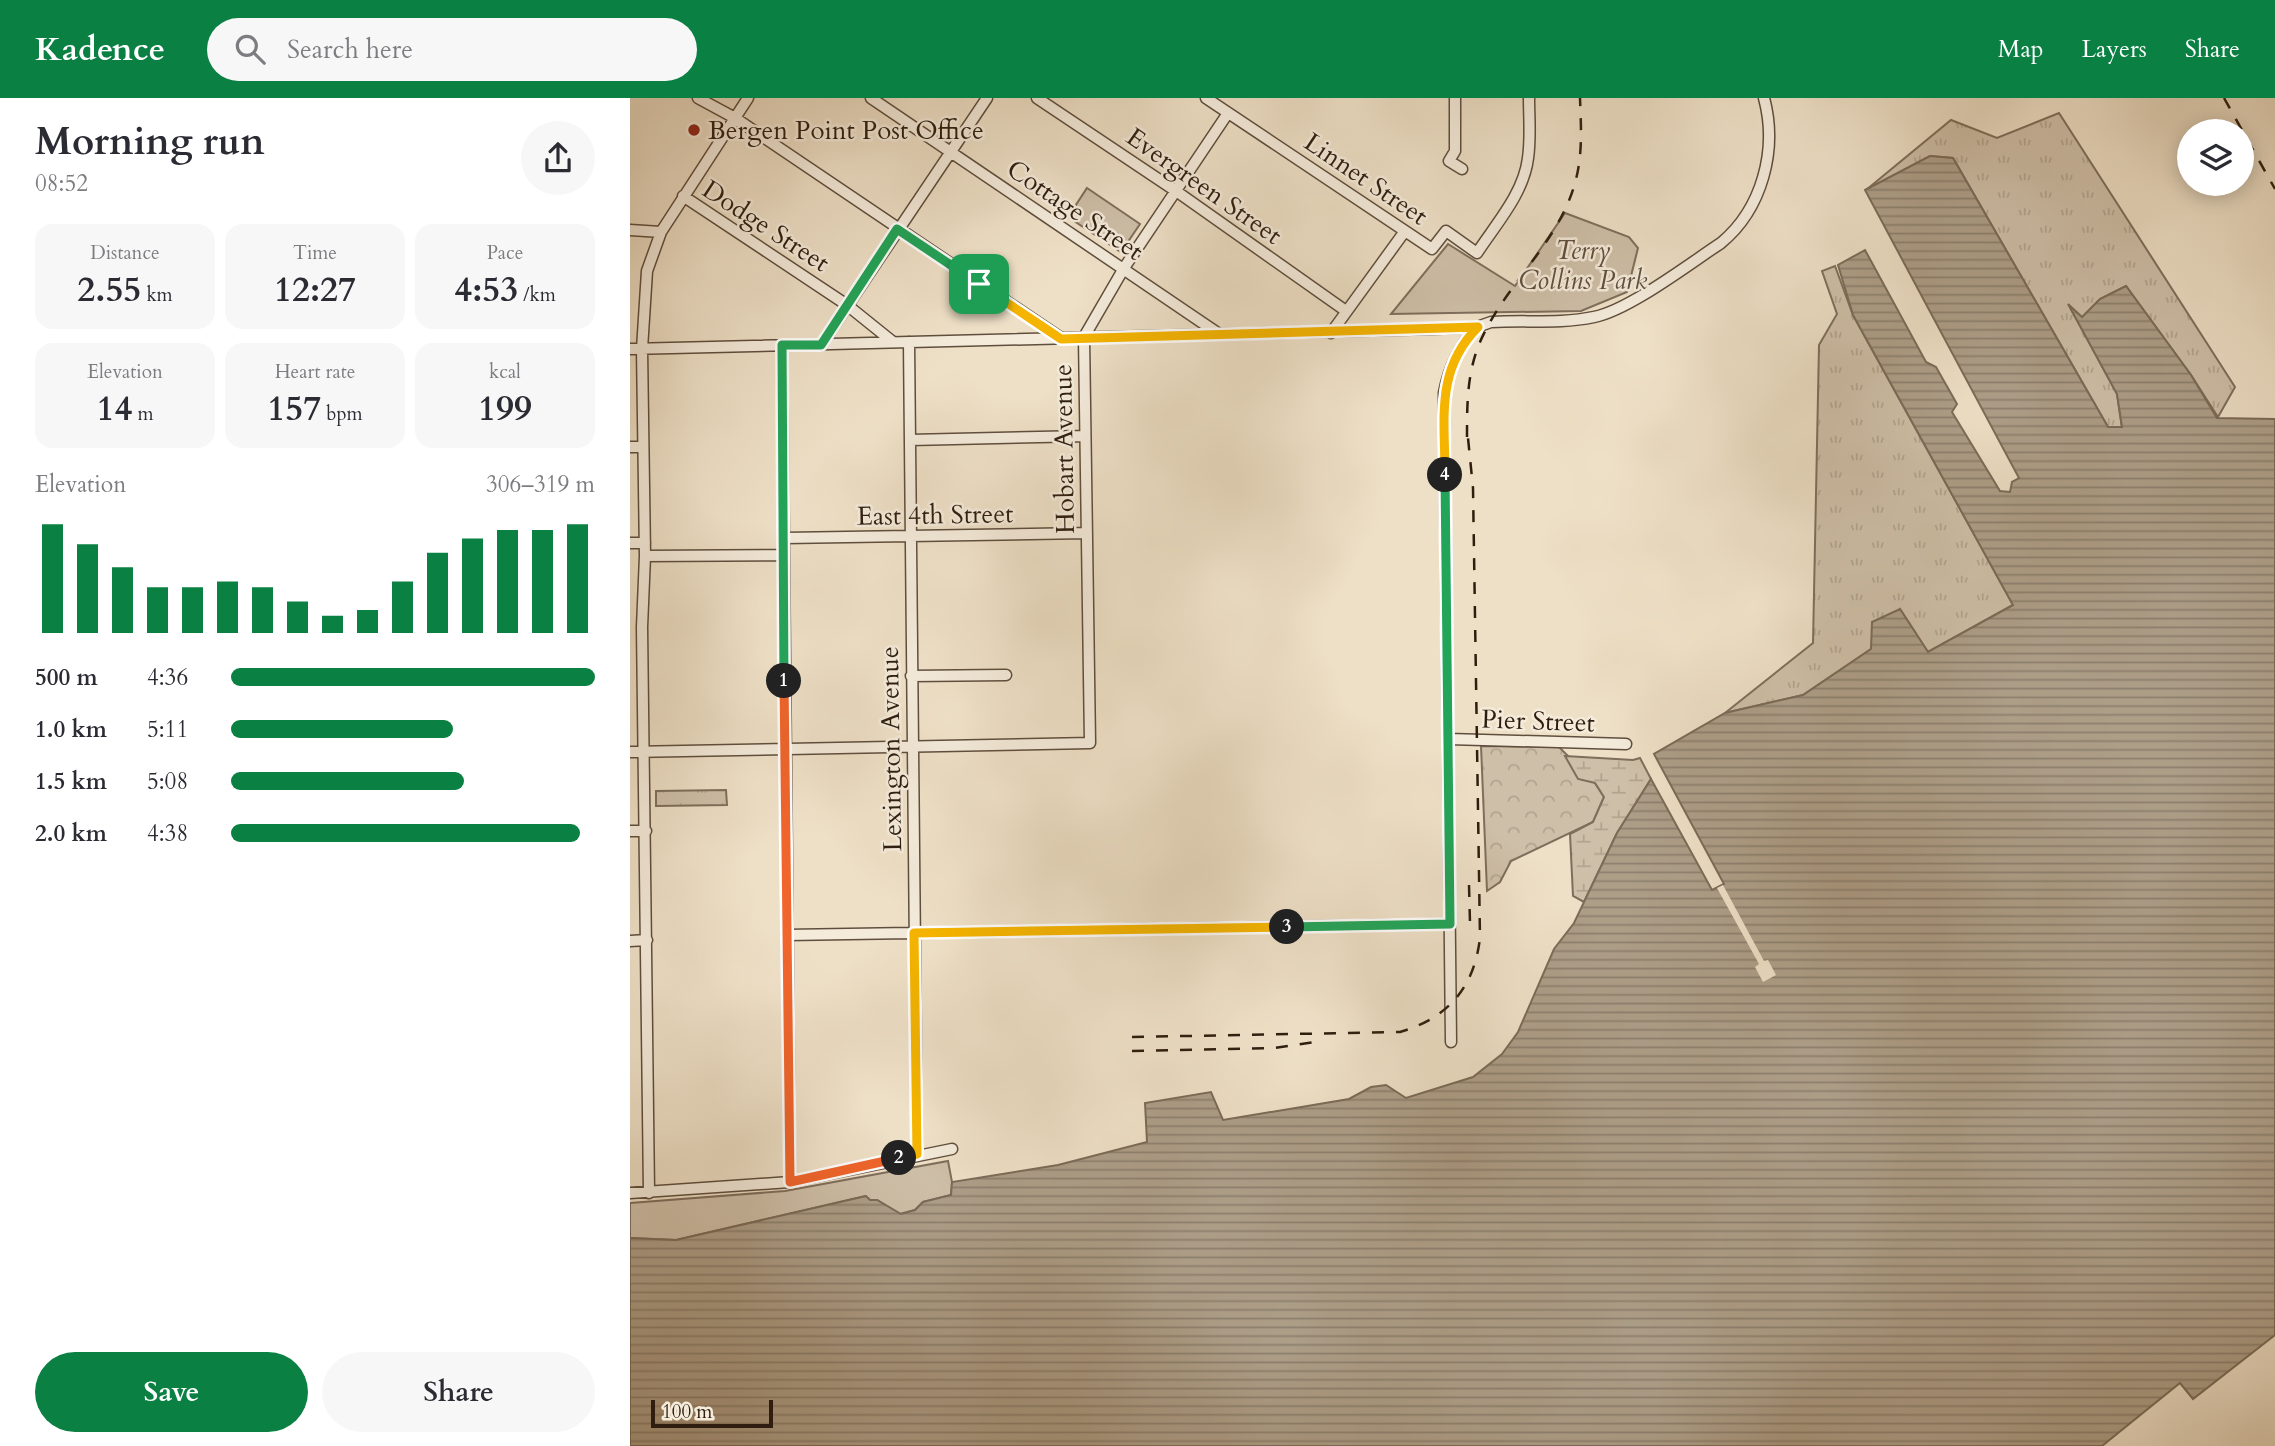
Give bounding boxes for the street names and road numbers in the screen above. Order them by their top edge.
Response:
street label: Evergreen Street [1119,119,1289,253]
street label: Linnet Street [1297,125,1435,233]
street label: Cottage Street [1000,151,1150,269]
street label: Dodge Street [696,172,836,280]
street label: Hobart Avenue [1045,364,1083,534]
street label: East 4th Street [856,496,1014,534]
street label: Lexington Avenue [872,646,910,852]
street label: Pier Street [1481,702,1595,740]

